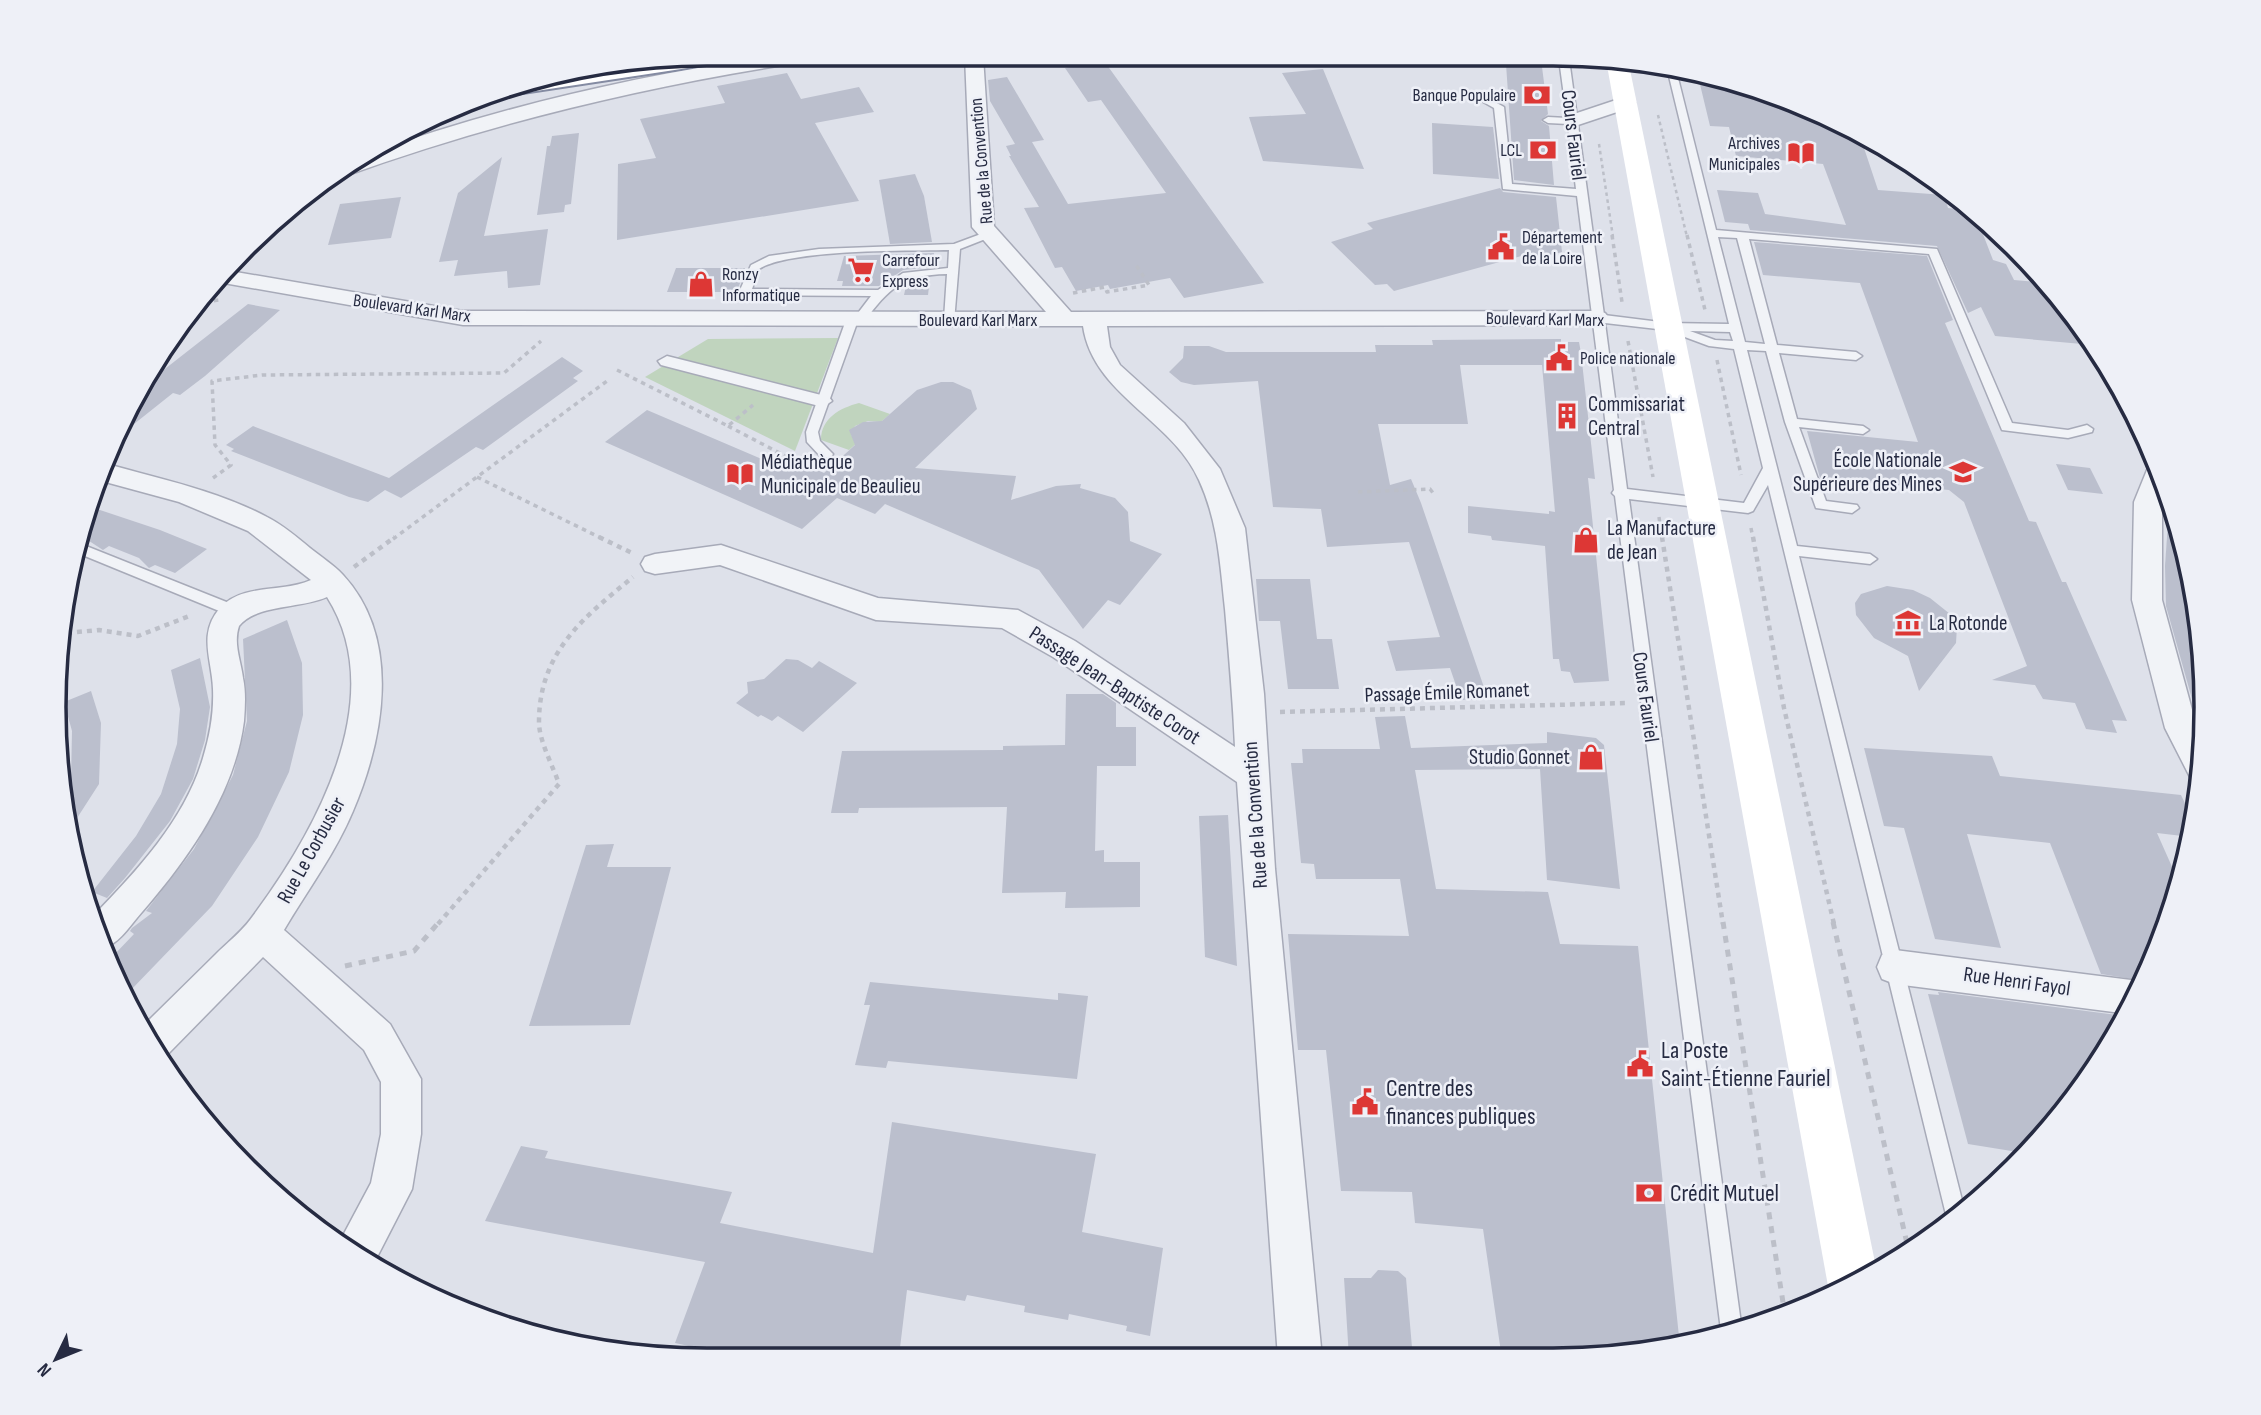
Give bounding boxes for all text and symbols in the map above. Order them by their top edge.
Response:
bank icon: Banque Populaire [1522,80,1552,110]
place label: Banque Populaire [1412,85,1516,106]
street label: Cours Fauriel [1556,88,1591,182]
street label: Rue de la Convention [966,97,997,225]
place label: Archives Municipales [1709,133,1780,175]
bank icon: LCL [1528,135,1558,165]
library icon: Archives Municipales [1786,138,1816,168]
place label: LCL [1500,140,1522,161]
place label: Département de la Loire [1522,227,1603,269]
public building icon: Département de la Loire [1486,232,1516,262]
place label: Carrefour Express [882,250,940,292]
supermarket icon: Carrefour Express [846,255,876,285]
place label: Ronzy Informatique [722,264,800,306]
shop icon: Ronzy Informatique [686,269,716,299]
street label: Boulevard Karl Marx [352,290,472,327]
street label: Boulevard Karl Marx [1486,308,1605,331]
street label: Boulevard Karl Marx [919,310,1037,331]
public building icon: Police nationale [1544,343,1574,373]
place label: Police nationale [1580,348,1676,369]
place label: Commissariat Central [1588,392,1685,441]
building icon: Commissariat Central [1552,401,1582,431]
place label: École Nationale Supérieure des Mines [1793,448,1942,497]
place label: Médiathèque Municipale de Beaulieu [761,450,921,499]
school or university icon: École Nationale Supérieure des Mines [1948,457,1978,487]
library icon: Médiathèque Municipale de Beaulieu [725,459,755,489]
place label: La Manufacture de Jean [1607,516,1716,565]
shop icon: La Manufacture de Jean [1571,525,1601,555]
museum icon: La Rotonde [1893,608,1923,638]
place label: La Rotonde [1929,611,2008,636]
street label: Passage Jean-Baptiste Corot [1025,621,1205,750]
street label: Cours Fauriel [1627,650,1664,744]
street label: Passage Émile Romanet [1364,677,1530,708]
street label: Rue de la Convention [1238,741,1273,889]
shop icon: Studio Gonnet [1576,742,1606,772]
place label: Studio Gonnet [1469,745,1570,770]
street label: Rue Le Corbusier [272,793,351,908]
street label: Rue Henri Fayol [1962,962,2072,1001]
place label: La Poste Saint-Étienne Fauriel [1661,1036,1830,1093]
public building icon: La Poste Saint-Étienne Fauriel [1625,1049,1655,1079]
place label: Centre des finances publiques [1386,1074,1536,1131]
public building icon: Centre des finances publiques [1350,1087,1380,1117]
bank icon: Crédit Mutuel [1634,1178,1664,1208]
place label: Crédit Mutuel [1670,1179,1779,1208]
north arrow [21,1324,91,1394]
text: N [33,1358,57,1381]

